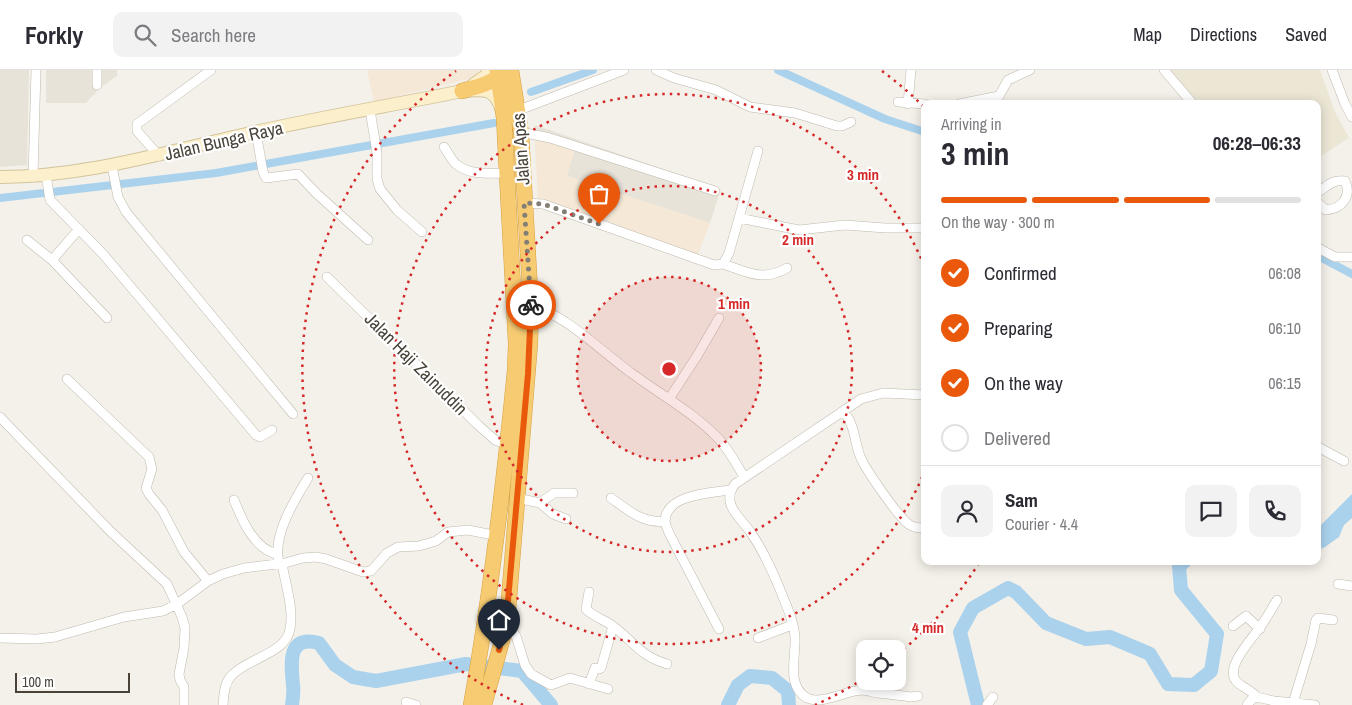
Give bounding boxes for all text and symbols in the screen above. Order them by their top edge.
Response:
search box [113,12,463,57]
text: Forkly [25,19,83,51]
icon: search [131,21,159,49]
text: Search here [171,22,256,48]
text: Map [1133,22,1162,47]
text: Directions [1190,22,1257,47]
text: Saved [1285,22,1327,47]
street label: Jalan Apas [506,112,535,186]
text: Arriving in [941,113,1002,135]
street label: Jalan Bunga Raya [162,115,285,166]
text: 06:28–06:33 [1213,130,1301,156]
text: 3 min [941,132,1010,175]
text: 3 min [847,164,879,185]
pin [578,173,620,224]
icon: bag [585,180,613,208]
text: On the way · 300 m [941,211,1055,233]
text: 2 min [782,229,814,250]
icon: check [941,259,969,287]
text: Confirmed [984,260,1057,286]
text: 06:08 [1268,262,1301,284]
courier [506,280,556,330]
icon: bike [517,291,545,319]
text: 1 min [718,293,750,314]
street label: Jalan Haji Zainuddin [359,307,473,421]
icon: check [941,314,969,342]
text: Preparing [984,315,1052,341]
text: 06:10 [1268,317,1301,339]
centre of rings [660,360,678,378]
icon: check [941,369,969,397]
text: On the way [984,370,1063,396]
text: 06:15 [1268,372,1301,394]
text: Delivered [984,425,1051,451]
button: person [941,485,993,537]
button: chat [1185,485,1237,537]
button: phone [1249,485,1301,537]
text: Sam [1005,487,1038,513]
text: Courier · 4.4 [1005,513,1078,535]
pin [478,599,520,650]
icon: home [485,606,513,634]
text: 4 min [912,617,944,638]
map controls [856,640,906,690]
button: locate [856,640,906,690]
scale bar [15,670,130,693]
text: 100 m [22,673,54,691]

